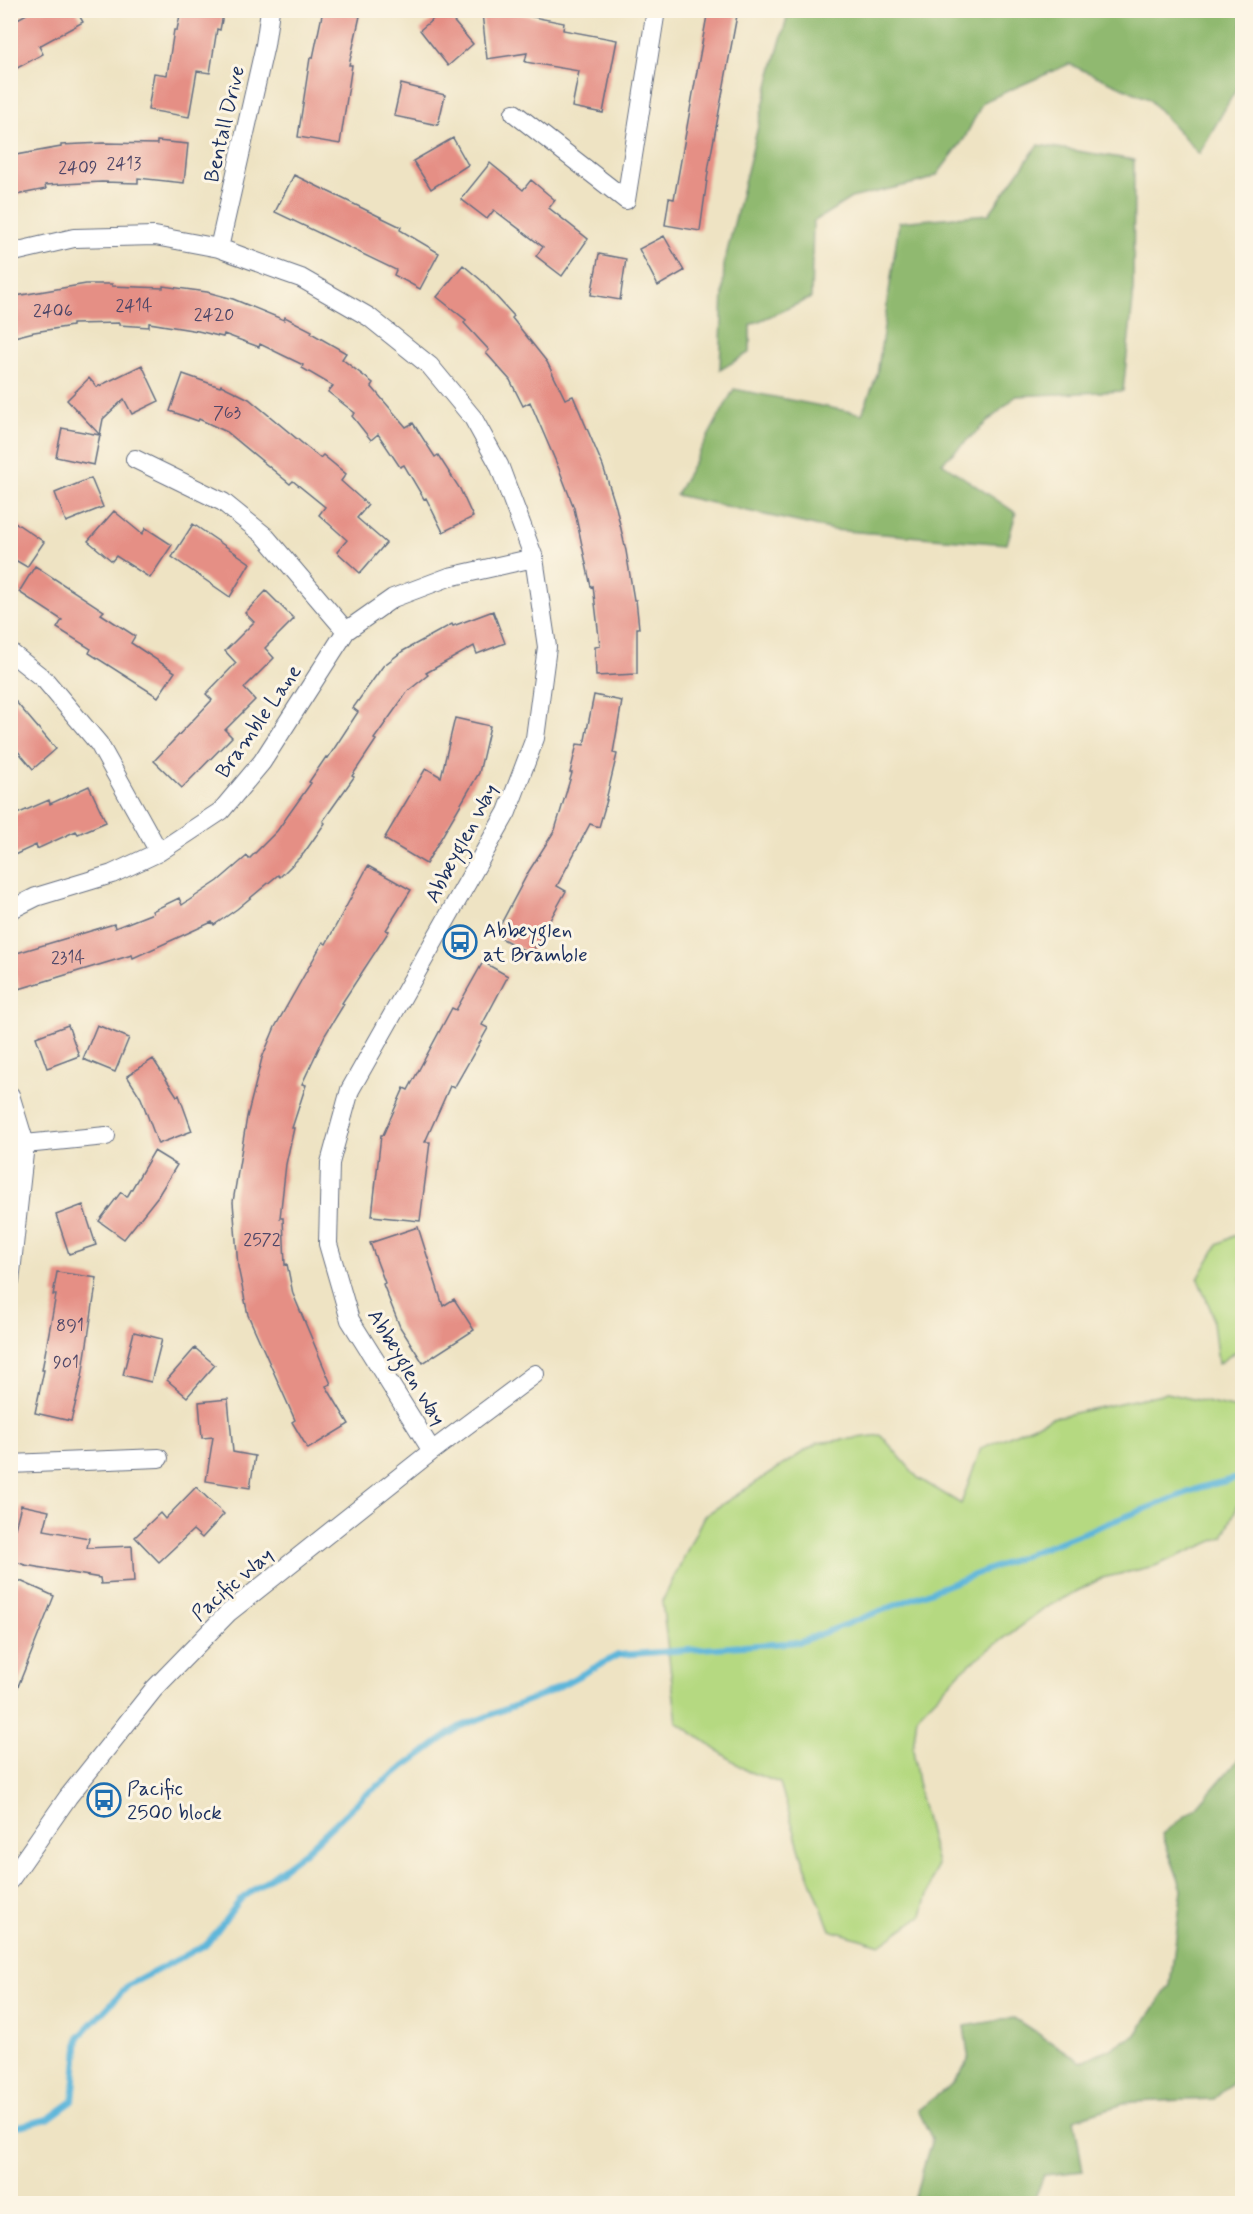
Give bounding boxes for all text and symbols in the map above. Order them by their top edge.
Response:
street label: Bentall Drive [198,63,252,185]
house number: 2413 [107,152,141,176]
house number: 2409 [58,156,98,180]
house number: 2414 [115,294,153,318]
house number: 2406 [33,299,73,323]
house number: 2420 [194,303,234,327]
house number: 763 [213,401,241,425]
street label: Bramble Lane [209,659,308,784]
street label: Abbeyglen Way [419,779,507,909]
place label: Abbeyglen at Bramble [483,917,588,969]
bus stop icon: Abbeyglen at Bramble [442,924,478,960]
house number: 2314 [51,946,85,970]
house number: 2572 [243,1228,281,1252]
street label: Abbeyglen Way [359,1304,452,1432]
house number: 891 [56,1314,84,1338]
house number: 901 [53,1351,79,1375]
street label: Pacific Way [186,1541,279,1628]
place label: Pacific 2500 block [127,1775,222,1827]
bus stop icon: Pacific 2500 block [86,1782,122,1818]

